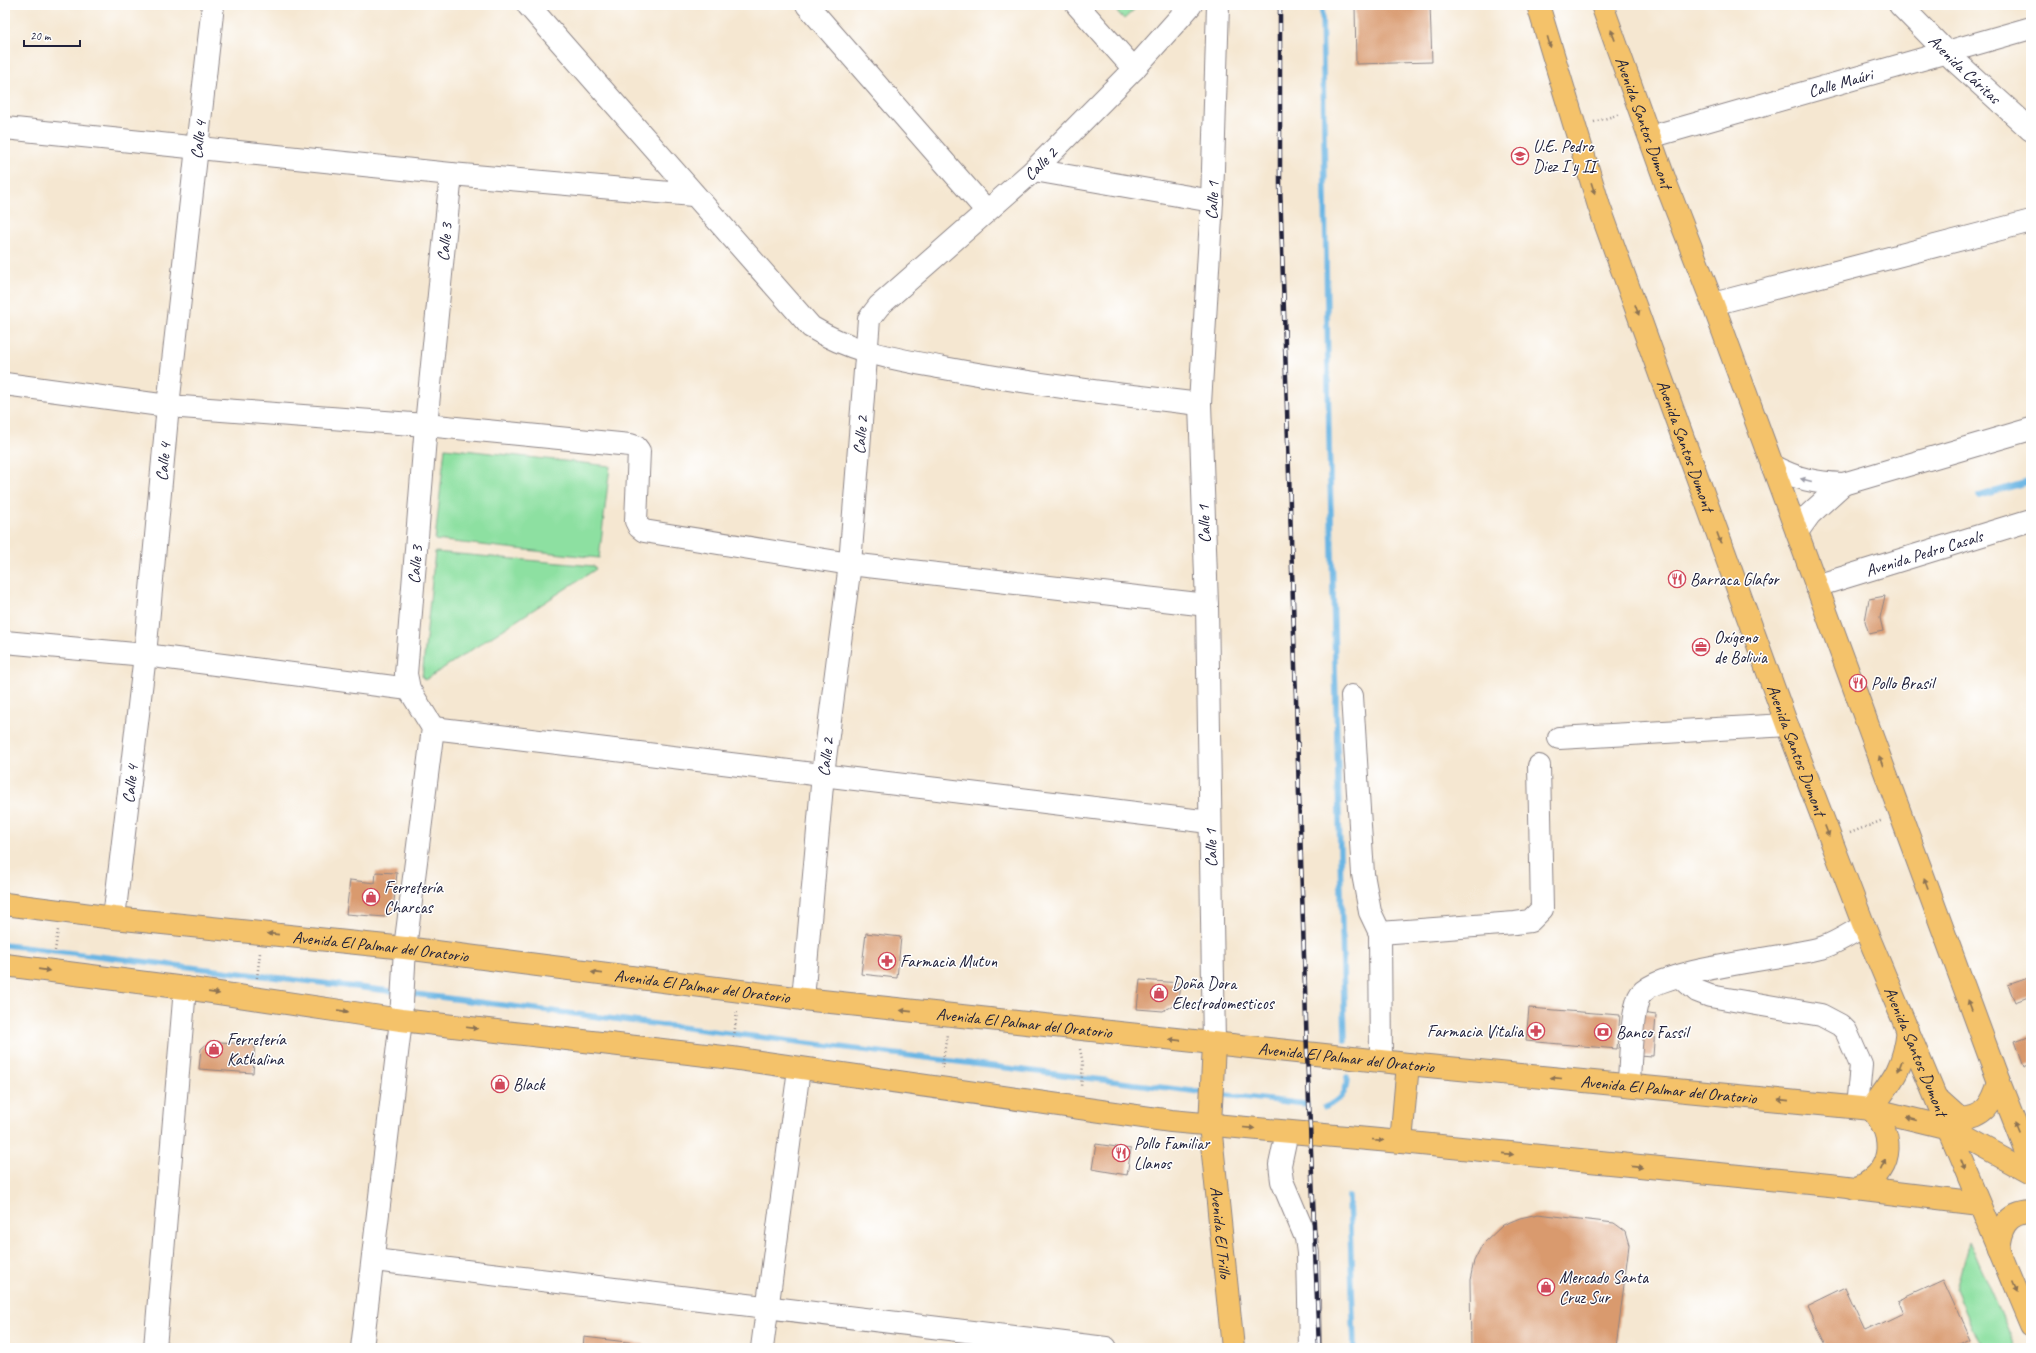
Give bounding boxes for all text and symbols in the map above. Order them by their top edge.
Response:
scale bar [24,22,80,48]
text: 20 m [30,28,52,44]
one-way arrow [1610,29,1616,41]
street label: Avenida Cáritas [1924,30,2007,109]
one-way arrow [1546,37,1552,49]
street label: Avenida Santos Dumont [1611,54,1678,194]
street label: Calle Maúri [1806,63,1877,102]
street label: Calle 4 [185,117,211,160]
place label: U.E. Pedro Diez I y II [1533,136,1599,177]
street label: Calle 2 [1019,142,1062,185]
school or university icon: U.E. Pedro Diez I y II [1510,146,1530,166]
street label: Calle 1 [1200,180,1223,220]
one-way arrow [1590,182,1596,194]
street label: Calle 3 [432,220,457,262]
one-way arrow [1634,305,1640,317]
street label: Avenida Santos Dumont [1652,377,1720,517]
street label: Calle 2 [848,414,872,455]
street label: Calle 4 [151,439,175,482]
one-way arrow [1800,477,1812,483]
street label: Calle 1 [1193,503,1215,544]
street label: Avenida Pedro Casals [1863,525,1986,581]
one-way arrow [1716,532,1722,544]
street label: Calle 3 [403,543,427,585]
restaurant icon: Barraca Glafor [1667,569,1687,589]
place label: Barraca Glafor [1690,569,1780,590]
place label: Oxígeno de Bolivia [1714,627,1768,668]
office icon: Oxígeno de Bolivia [1691,637,1711,657]
restaurant icon: Pollo Brasil [1848,673,1868,693]
place label: Pollo Brasil [1871,673,1937,694]
street label: Avenida Santos Dumont [1763,682,1832,821]
street label: Calle 2 [812,735,838,777]
one-way arrow [1877,755,1883,767]
street label: Calle 4 [117,761,143,804]
one-way arrow [1824,825,1830,837]
street label: Calle 1 [1200,827,1222,867]
place label: Ferretería Charcas [384,877,444,918]
one-way arrow [1922,877,1928,889]
shop icon: Ferretería Charcas [361,887,381,907]
street label: Avenida El Palmar del Oratorio [292,926,471,967]
one-way arrow [267,931,279,937]
pharmacy icon: Farmacia Mutun [877,951,897,971]
place label: Farmacia Mutun [900,951,997,972]
street label: Avenida El Palmar del Oratorio [613,964,792,1008]
one-way arrow [38,967,50,973]
one-way arrow [591,970,603,976]
place label: Doña Dora Electrodomesticos [1172,973,1276,1014]
shop icon: Doña Dora Electrodomesticos [1149,983,1169,1003]
street label: Avenida Santos Dumont [1880,983,1954,1121]
one-way arrow [208,990,220,996]
one-way arrow [1967,999,1973,1011]
street label: Avenida El Palmar del Oratorio [935,1003,1114,1043]
one-way arrow [900,1007,912,1014]
one-way arrow [337,1008,349,1014]
place label: Farmacia Vitalia [1427,1021,1524,1042]
pharmacy icon: Farmacia Vitalia [1526,1021,1546,1041]
bank icon: Banco Fassil [1593,1022,1613,1042]
place label: Banco Fassil [1616,1022,1691,1043]
one-way arrow [466,1025,478,1031]
place label: Ferretería Kathalina [227,1029,287,1070]
one-way arrow [1169,1036,1181,1043]
street label: Avenida El Palmar del Oratorio [1257,1037,1436,1077]
shop icon: Ferretería Kathalina [204,1039,224,1059]
one-way arrow [1897,1060,1903,1072]
street label: Avenida El Palmar del Oratorio [1580,1070,1758,1108]
shop icon: Black [490,1074,510,1094]
place label: Black [513,1074,546,1095]
one-way arrow [1550,1074,1562,1081]
one-way arrow [1777,1096,1789,1103]
one-way arrow [1905,1116,1917,1122]
one-way arrow [2013,1120,2019,1132]
one-way arrow [1243,1125,1255,1132]
place label: Pollo Familiar Llanos [1134,1133,1211,1174]
one-way arrow [1372,1137,1385,1143]
restaurant icon: Pollo Familiar Llanos [1111,1143,1131,1163]
one-way arrow [1502,1151,1514,1157]
one-way arrow [1880,1158,1886,1170]
one-way arrow [1961,1159,1967,1171]
one-way arrow [1631,1164,1643,1170]
street label: Avenida El Trillo [1206,1185,1236,1281]
place label: Mercado Santa Cruz Sur [1559,1267,1649,1308]
shop icon: Mercado Santa Cruz Sur [1536,1277,1556,1297]
one-way arrow [2011,1279,2017,1291]

